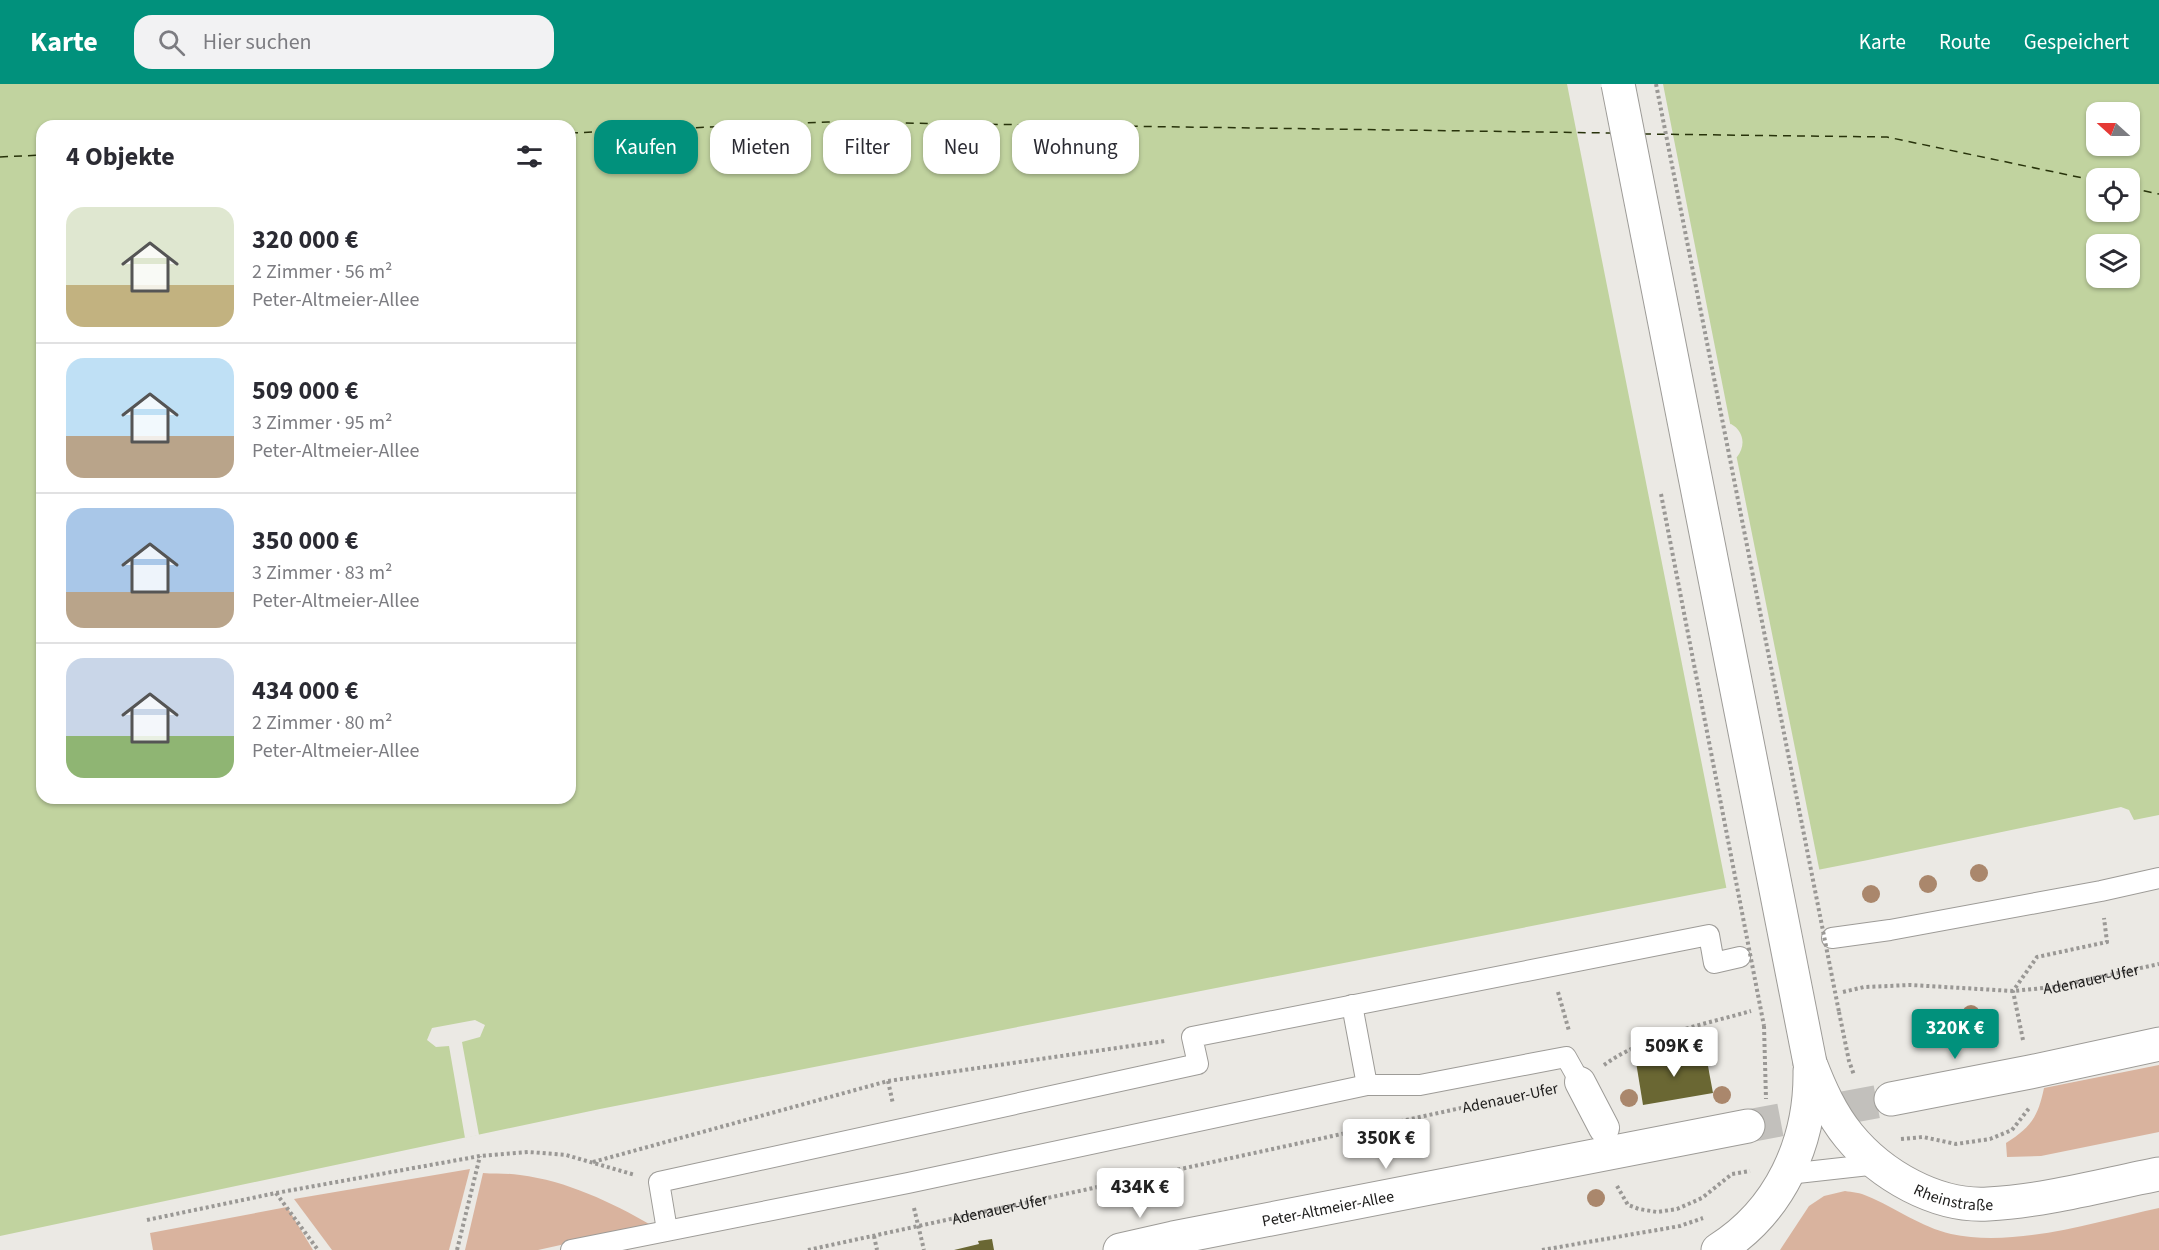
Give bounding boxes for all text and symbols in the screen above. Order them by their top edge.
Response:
search box [134,15,554,69]
text: Karte [30,22,98,62]
icon: search [155,26,188,59]
text: Hier suchen [203,26,312,58]
text: Karte [1859,27,1906,57]
text: Route [1939,27,1991,57]
text: Gespeichert [2024,27,2129,57]
north arrow [2086,102,2140,156]
map controls [2086,102,2140,288]
chip: Kaufen [594,120,698,174]
chip: Mieten [710,120,811,174]
chip: Filter [823,120,911,174]
chip: Neu [923,120,1000,174]
chip: Wohnung [1012,120,1139,174]
text: 4 Objekte [66,138,175,175]
icon: filters [513,140,546,173]
button: locate [2086,168,2140,222]
text: 320 000 € [252,221,359,258]
icon: home [114,231,186,303]
button: layers [2086,234,2140,288]
text: 2 Zimmer · 56 m² [252,258,392,286]
text: Peter-Altmeier-Allee [252,286,419,314]
text: 509 000 € [252,372,359,409]
icon: home [114,382,186,454]
text: 3 Zimmer · 95 m² [252,409,392,437]
text: Peter-Altmeier-Allee [252,437,419,465]
text: 350 000 € [252,522,359,559]
icon: home [114,532,186,604]
text: 3 Zimmer · 83 m² [252,559,392,587]
text: Peter-Altmeier-Allee [252,587,419,615]
text: 434 000 € [252,672,359,709]
icon: home [114,682,186,754]
text: 2 Zimmer · 80 m² [252,709,392,737]
text: Peter-Altmeier-Allee [252,737,419,765]
street label: Adenauer-Ufer [2042,959,2142,1000]
pin: 320K € [1906,1009,2004,1060]
text: 320K € [1926,1014,1984,1042]
pin: 509K € [1625,1027,1723,1078]
text: 509K € [1645,1032,1703,1060]
street label: Adenauer-Ufer [1460,1077,1561,1119]
pin: 350K € [1337,1119,1435,1170]
text: 350K € [1357,1124,1415,1152]
pin: 434K € [1091,1168,1189,1219]
text: 434K € [1111,1173,1169,1201]
street label: Rheinstraße [1910,1179,1994,1216]
street label: Peter-Altmeier-Allee [1260,1185,1396,1232]
street label: Adenauer-Ufer [950,1188,1050,1230]

